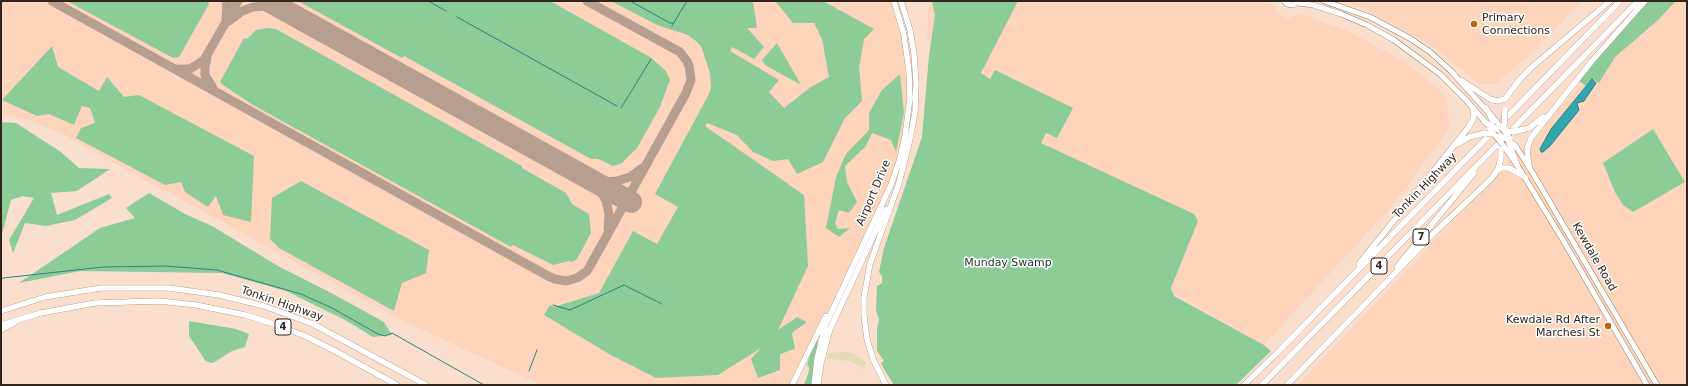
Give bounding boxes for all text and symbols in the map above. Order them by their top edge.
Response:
place label: Primary Connections [1482,11,1550,37]
marker: Primary Connections [1469,19,1479,29]
street label: Tonkin Highway [1390,150,1460,222]
street label: Airport Drive [854,158,894,228]
street label: Kewdale Road [1569,220,1619,294]
road number: 7 [1413,229,1429,245]
park label: Munday Swamp [964,256,1052,270]
road number: 4 [1371,258,1387,274]
street label: Tonkin Highway [239,284,325,324]
place label: Kewdale Rd After Marchesi St [1506,313,1600,339]
road number: 4 [275,319,291,335]
marker: Kewdale Rd After Marchesi St [1603,321,1613,331]

